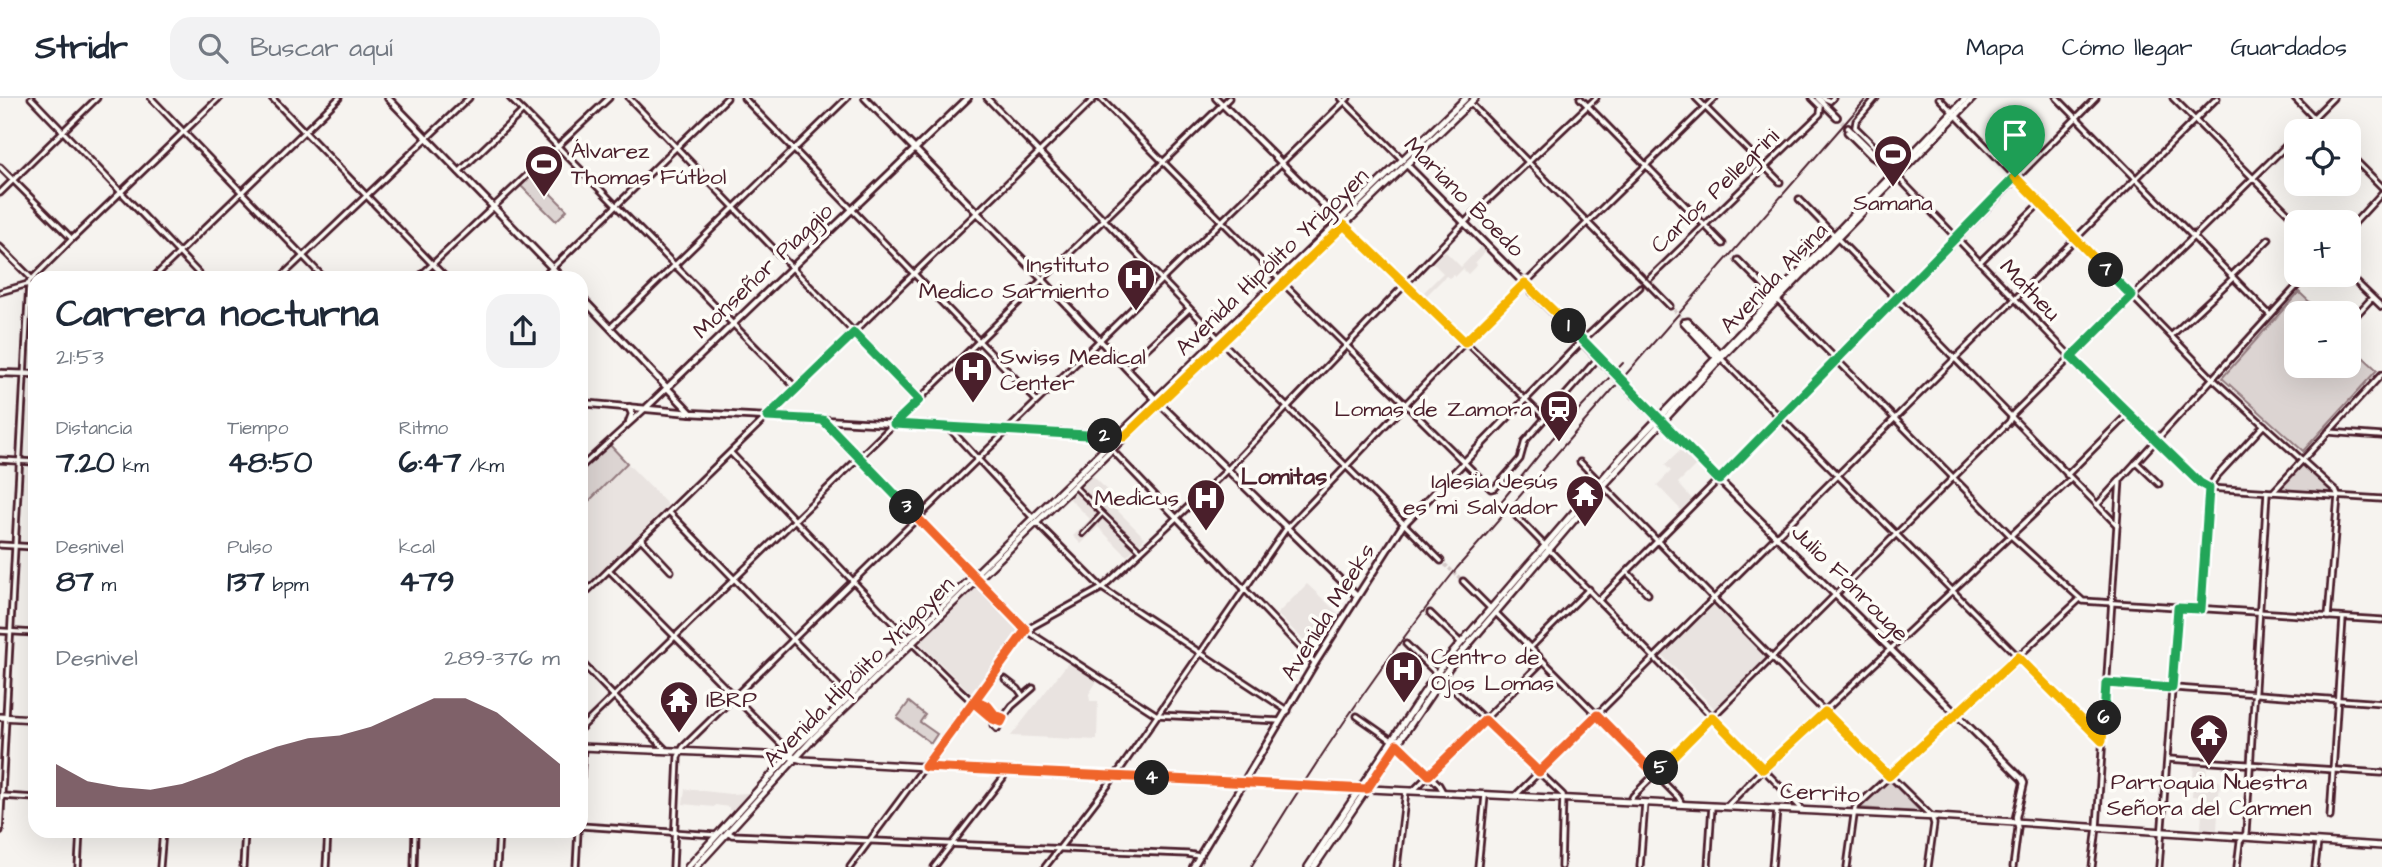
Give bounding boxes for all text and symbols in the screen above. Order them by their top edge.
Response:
search box [170,17,660,80]
text: Stridr [35,25,128,71]
icon: search [194,29,232,67]
text: Buscar aquí [250,30,393,66]
text: Mapa [1966,31,2024,65]
text: Cómo llegar [2062,31,2192,65]
text: Guardados [2230,31,2347,65]
pin [1985,105,2045,177]
icon: arrive [1996,116,2034,154]
map controls [2284,119,2361,378]
button: locate [2284,119,2361,196]
street label: Carlos Pellegrini [1644,121,1788,262]
street label: Mariano Boedo [1397,130,1531,264]
sports icon: Samana [1872,133,1914,188]
place label: Álvarez Thomas Fútbol [571,135,726,193]
sports icon: Álvarez Thomas Fútbol [523,143,565,198]
street label: Avenida Hipólito Yrigoyen [1168,161,1377,364]
place label: Samana [1853,187,1933,219]
street label: Monseñor Piaggio [686,196,841,347]
button: + [2284,210,2361,287]
street label: Avenida Alsina [1713,215,1836,341]
place label: Instituto Medico Sarmiento [919,249,1109,307]
street label: Matheu [1992,252,2068,328]
pin: 7 [2088,252,2124,288]
text: 7 [2100,256,2111,283]
hospital icon: Instituto Medico Sarmiento [1115,257,1157,312]
text: Carrera nocturna [56,289,379,341]
button: share [486,294,560,368]
button: − [2284,301,2361,378]
pin: 1 [1552,308,1586,344]
text: 1 [1567,312,1570,339]
text: 21:53 [56,341,104,373]
place label: Swiss Medical Center [1000,341,1146,399]
hospital icon: Swiss Medical Center [952,349,994,404]
station icon: Lomas de Zamora [1538,388,1580,443]
place label: Lomas de Zamora [1334,393,1532,425]
text: Distancia [56,415,132,442]
text: Tiempo [227,415,288,442]
text: Ritmo [399,415,448,442]
pin: 2 [1088,418,1122,454]
text: 2 [1099,422,1110,449]
text: 7.20 [56,442,115,484]
text: 48:50 [227,442,312,484]
text: 6:47 [399,442,461,484]
text: km [115,453,149,480]
text: /km [461,453,504,480]
district label: Lomitas [1241,460,1327,494]
place label: Iglesia Jesús es mi Salvador [1403,465,1558,523]
temple icon: Iglesia Jesús es mi Salvador [1564,473,1606,528]
hospital icon: Medicus [1185,477,1227,532]
place label: Medicus [1094,482,1179,514]
pin: 3 [890,490,925,524]
text: 3 [902,493,911,520]
street label: Julio Fonrouge [1783,517,1916,650]
text: Desnivel [56,534,124,561]
text: Pulso [227,534,272,561]
text: kcal [399,534,435,561]
street label: Avenida Meeks [1273,537,1383,687]
text: 87 [56,561,94,603]
text: 137 [227,561,265,603]
text: 479 [399,561,455,603]
street label: Avenida Hipólito Yrigoyen [756,569,962,775]
text: m [94,572,116,599]
text: bpm [265,572,309,599]
place label: Centro de Ojos Lomas [1431,641,1554,699]
text: Desnivel [56,642,138,674]
text: 289–376 m [444,642,560,674]
hospital icon: Centro de Ojos Lomas [1383,649,1425,704]
temple icon: IBRP [658,679,700,734]
place label: IBRP [706,684,757,716]
pin: 6 [2086,700,2122,736]
text: 6 [2098,704,2109,731]
temple icon: Parroquia Nuestra Señora del Carmen [2188,712,2230,767]
pin: 5 [1644,750,1678,786]
text: 5 [1654,754,1667,781]
pin: 4 [1134,760,1170,796]
text: 4 [1145,764,1158,791]
place label: Parroquia Nuestra Señora del Carmen [2107,766,2311,824]
street label: Cerrito [1779,775,1861,811]

